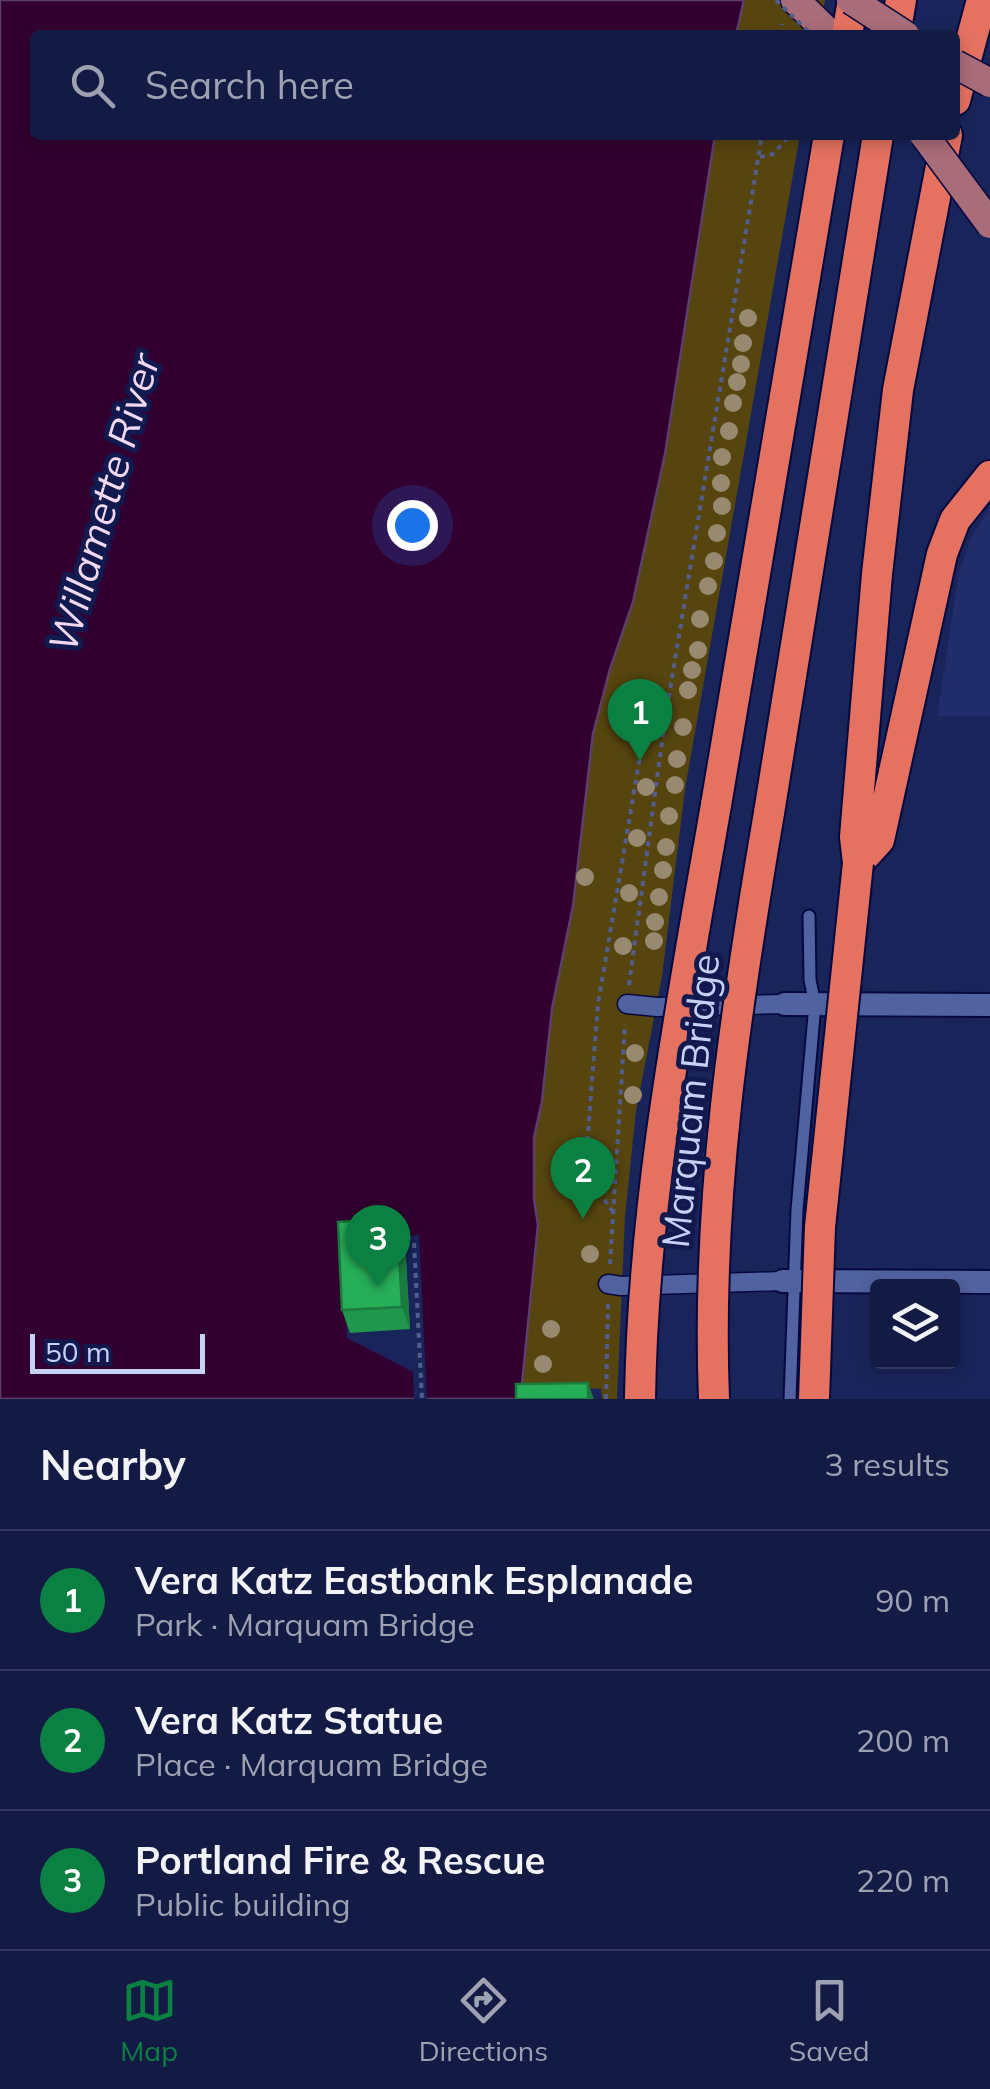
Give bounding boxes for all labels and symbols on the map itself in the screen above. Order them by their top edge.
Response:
water label: Willamette River [37,346,170,658]
your location [387,500,438,551]
pin: 1 [608,678,672,761]
street label: Marquam Bridge [651,952,729,1250]
pin: 2 [550,1136,616,1219]
pin: 3 [346,1204,410,1287]
scale bar [30,1329,205,1374]

